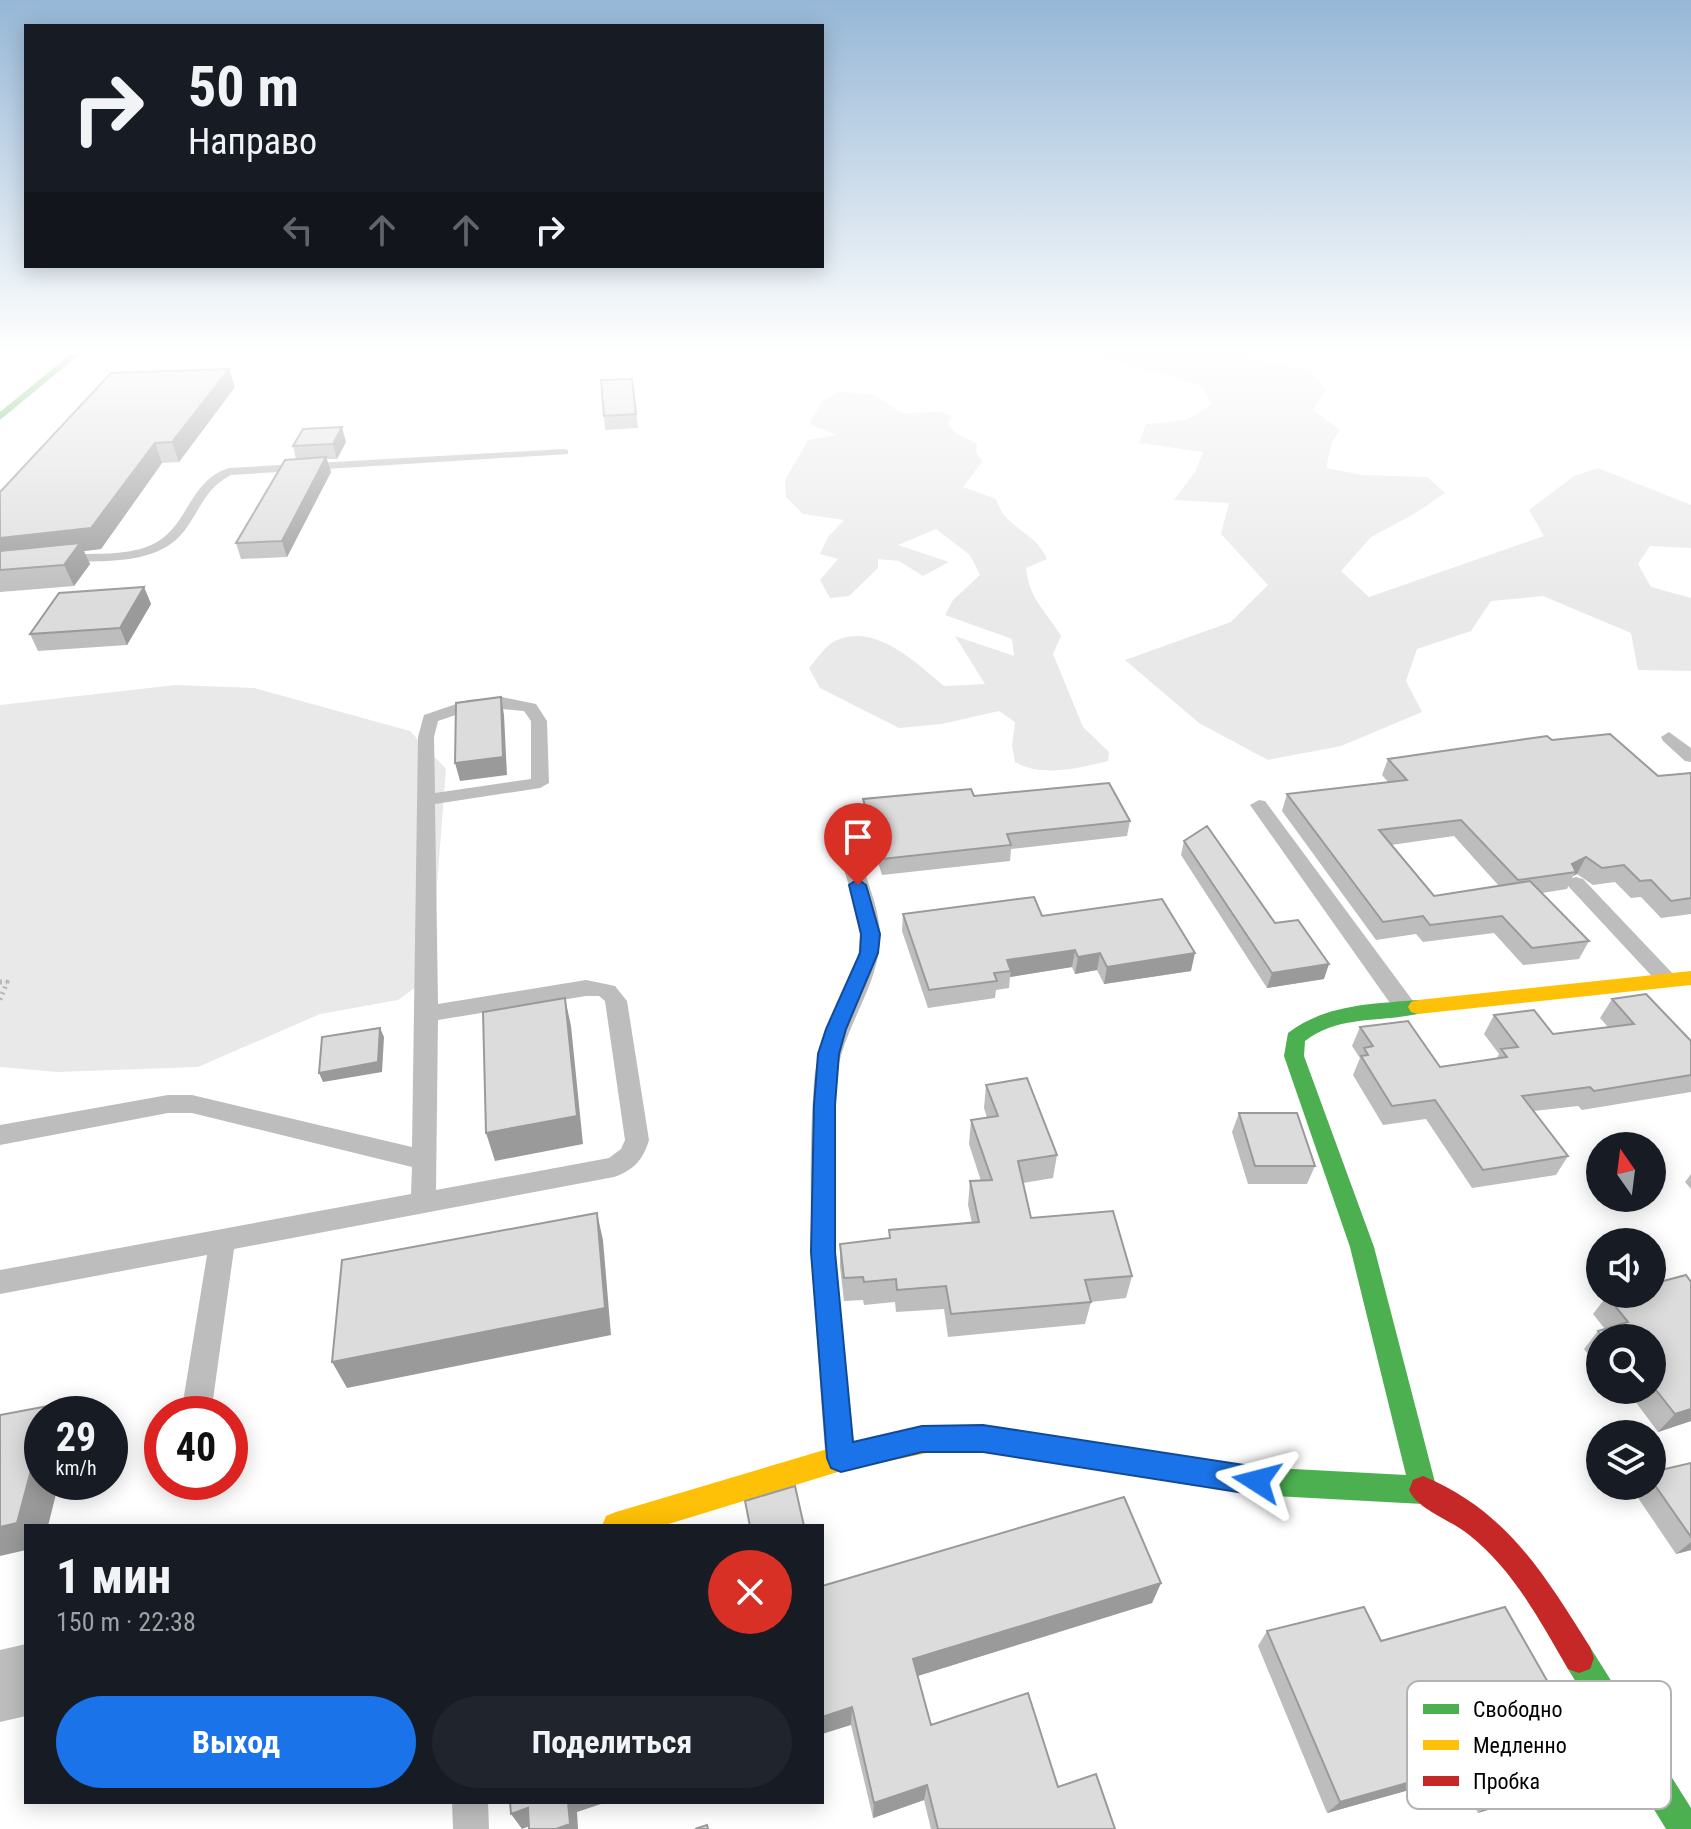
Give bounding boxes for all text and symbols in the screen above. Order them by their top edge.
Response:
text: 50 m [188,54,299,120]
icon: right [56,56,160,160]
text: Направо [188,121,317,163]
icon: left [276,208,320,252]
icon: ahead [360,208,404,252]
icon: ahead [444,208,488,252]
icon: right [528,208,572,252]
pin [824,803,892,885]
icon: arrive [836,815,880,859]
north arrow [1586,1132,1666,1212]
map controls [1586,1132,1666,1500]
button: sound [1586,1228,1666,1308]
button: search [1586,1324,1666,1404]
speed limit sign: 40 [144,1396,248,1500]
text: 29 [56,1414,96,1461]
button: layers [1586,1420,1666,1500]
position arrow [1215,1439,1299,1523]
text: km/h [55,1456,97,1480]
text: 1 мин [56,1548,171,1605]
button: close [708,1550,792,1634]
text: 150 m · 22:38 [56,1607,196,1637]
legend [1407,1681,1671,1809]
button: Выход [56,1696,416,1788]
button: Поделиться [432,1696,792,1788]
text: Свободно [1473,1697,1563,1722]
text: Медленно [1473,1733,1567,1758]
text: Пробка [1473,1769,1540,1794]

